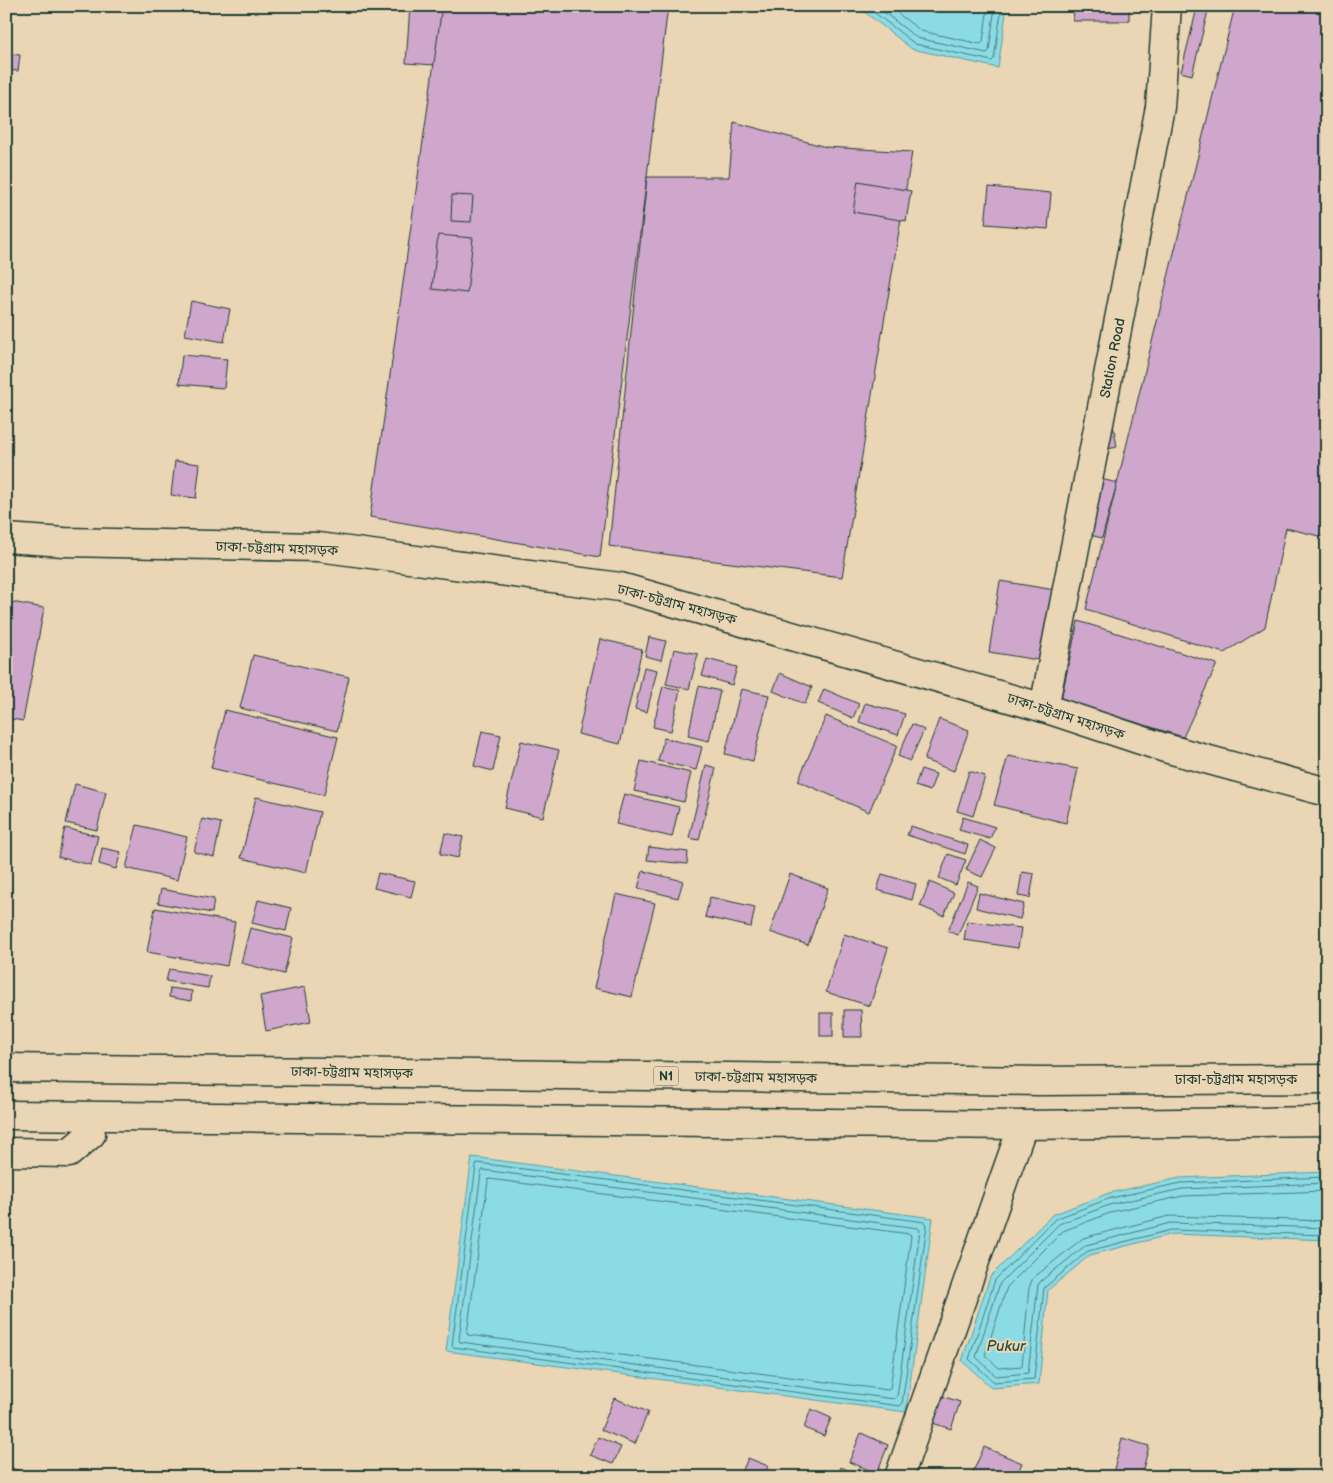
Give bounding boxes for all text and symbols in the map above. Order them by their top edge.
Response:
street label: Station Road [1096,317,1129,400]
street label: ঢাকা-চট্টগ্রাম মহাসড়ক [214,538,339,559]
street label: ঢাকা-চট্টগ্রাম মহাসড়ক [615,580,739,629]
street label: ঢাকা-চট্টগ্রাম মহাসড়ক [1004,689,1127,744]
street label: ঢাকা-চট্টগ্রাম মহাসড়ক [290,1063,414,1082]
road number: N1 [654,1066,678,1086]
street label: ঢাকা-চট্টগ্রাম মহাসড়ক [694,1068,818,1087]
street label: ঢাকা-চট্টগ্রাম মহাসড়ক [1174,1071,1298,1088]
water label: Pukur [987,1337,1027,1356]

